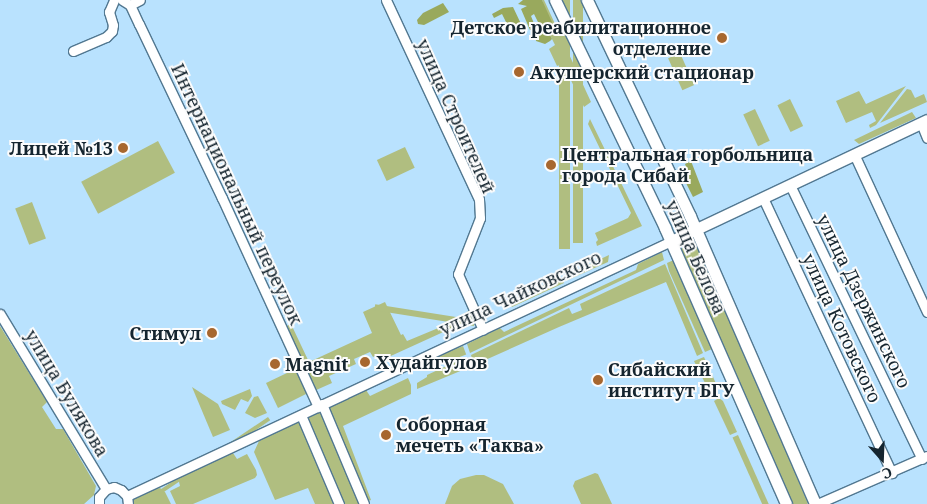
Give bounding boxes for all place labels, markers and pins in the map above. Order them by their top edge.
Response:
place label: Детское реабилитационное отделение [451,17,711,59]
marker: Детское реабилитационное отделение [715,31,729,45]
place label: Акушерский стационар [530,61,754,83]
marker: Акушерский стационар [512,65,526,79]
place label: Лицей №13 [9,137,113,159]
marker: Лицей №13 [117,142,129,154]
place label: Центральная горбольница города Сибай [562,144,813,186]
marker: Центральная горбольница города Сибай [544,158,558,172]
place label: Стимул [129,322,201,344]
marker: Стимул [205,326,219,340]
place label: Худайгулов [376,351,487,373]
place label: Magnit [285,353,349,375]
marker: Худайгулов [358,355,372,369]
marker: Magnit [269,358,281,370]
place label: Сибайский институт БГУ [608,359,734,402]
marker: Сибайский институт БГУ [592,374,604,386]
place label: Соборная мечеть «Таква» [396,414,544,456]
marker: Соборная мечеть «Таква» [380,429,392,441]

